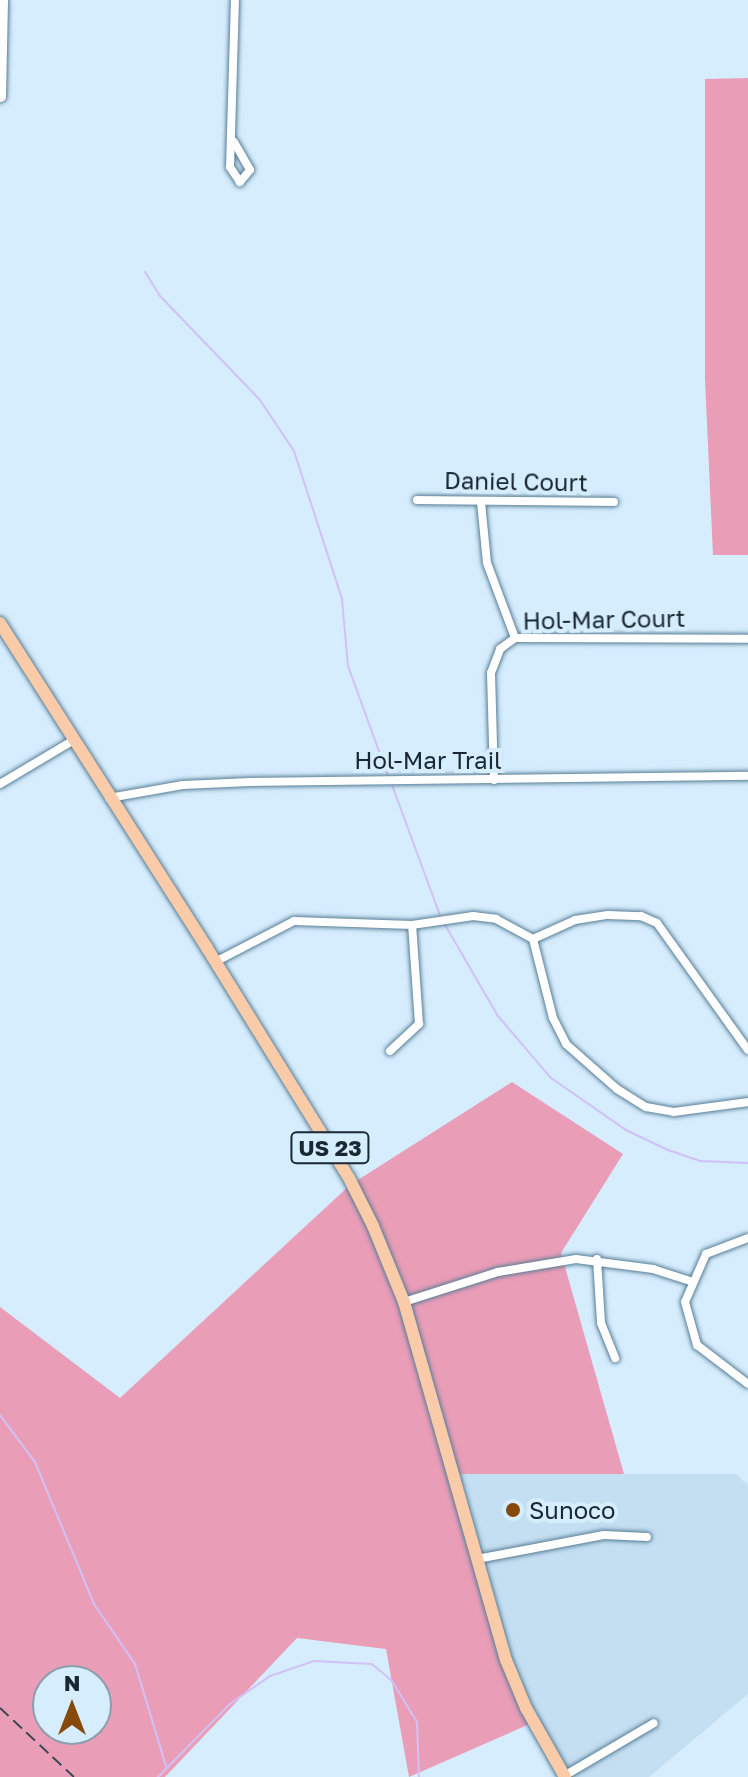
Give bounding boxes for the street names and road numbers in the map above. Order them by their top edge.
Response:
street label: Daniel Court [444,465,588,497]
street label: Hol-Mar Court [522,603,686,635]
street label: Hol-Mar Trail [354,746,502,774]
road number: US 23 [290,1130,370,1166]

